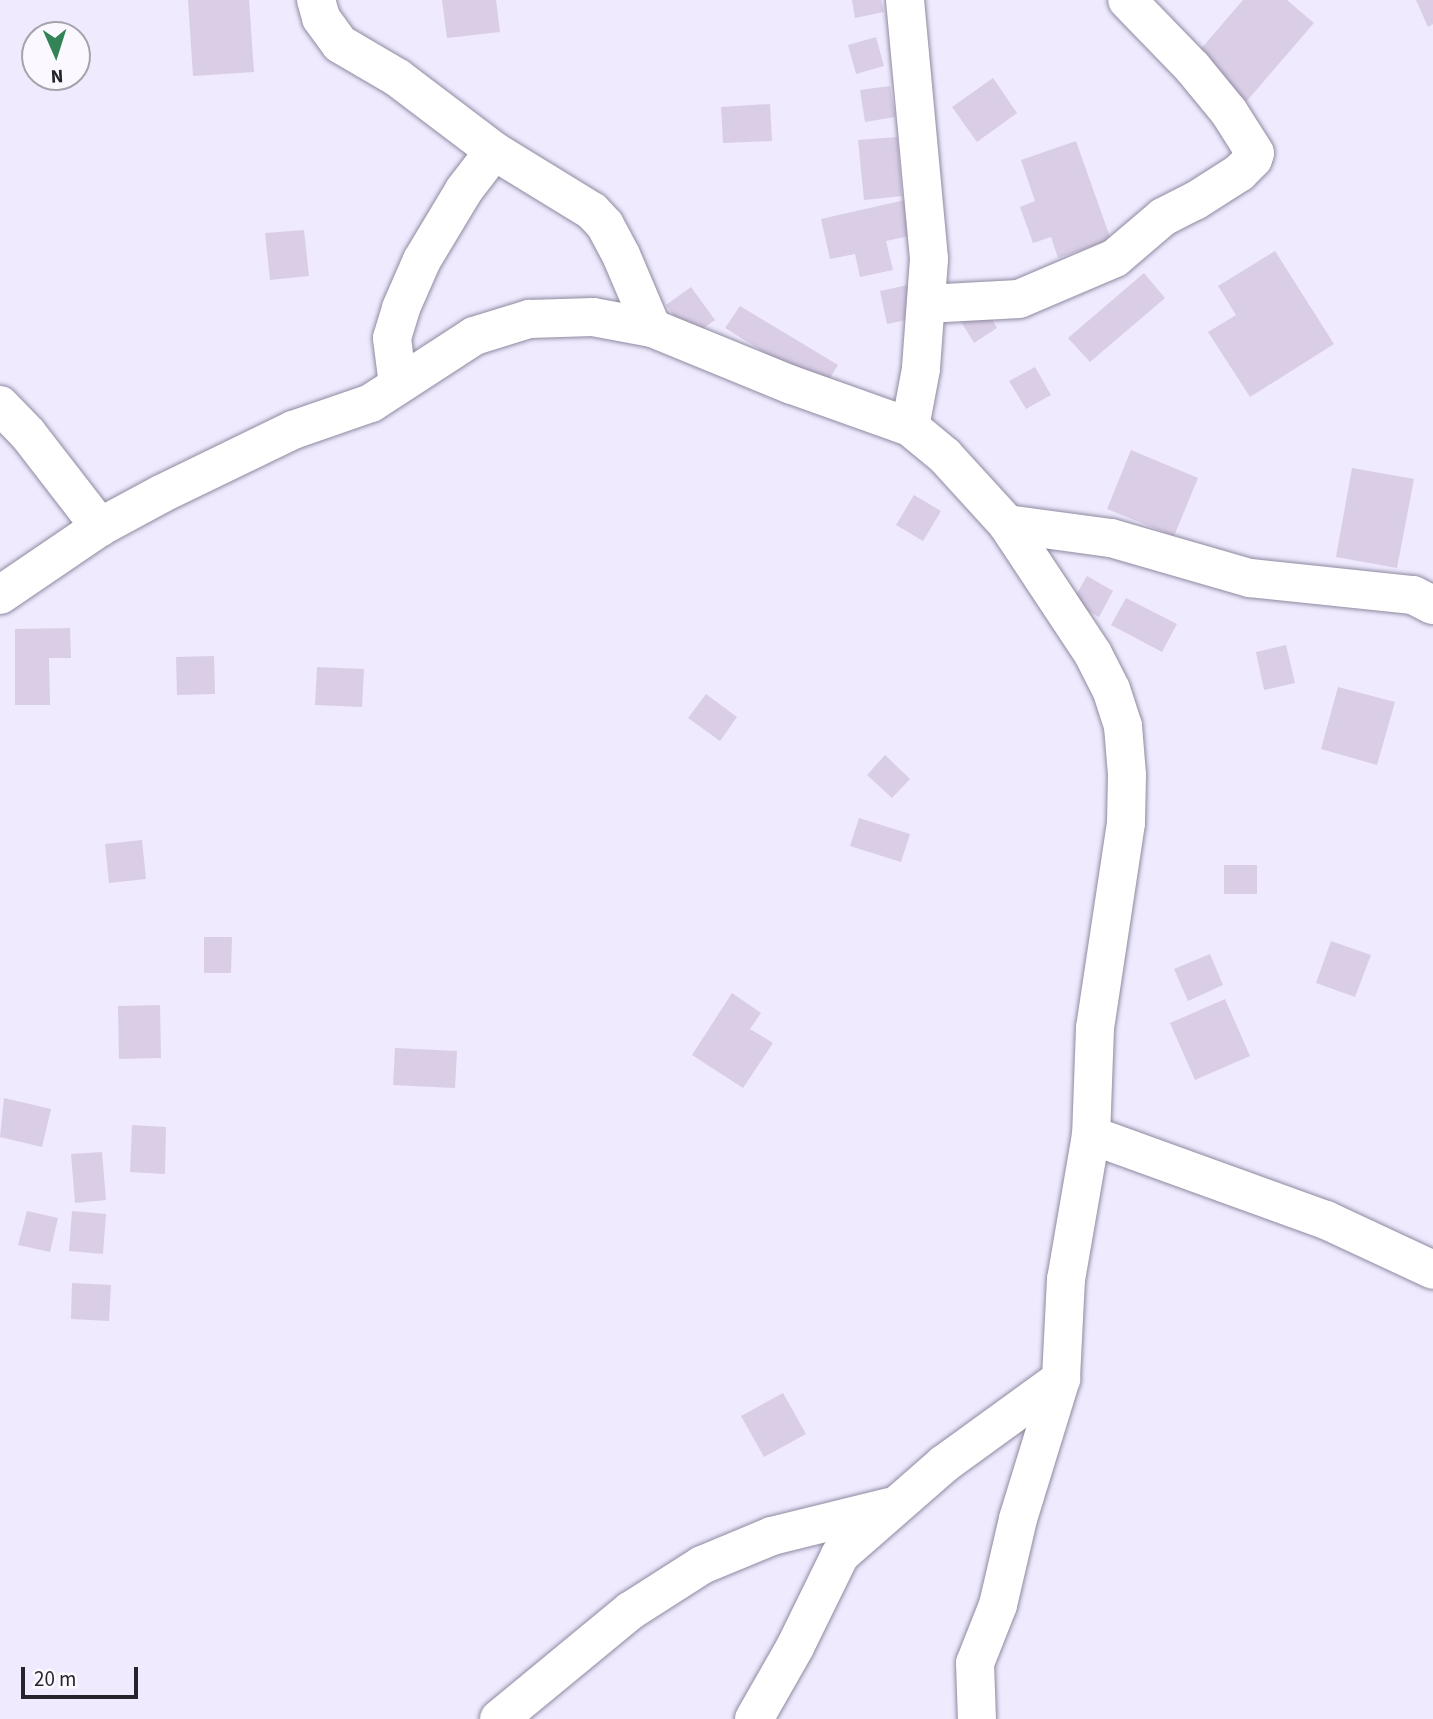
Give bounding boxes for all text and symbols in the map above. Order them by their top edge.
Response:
north arrow [21,21,91,91]
text: N [50,62,64,89]
scale bar [24,1652,142,1696]
text: 20 m [34,1664,76,1694]

